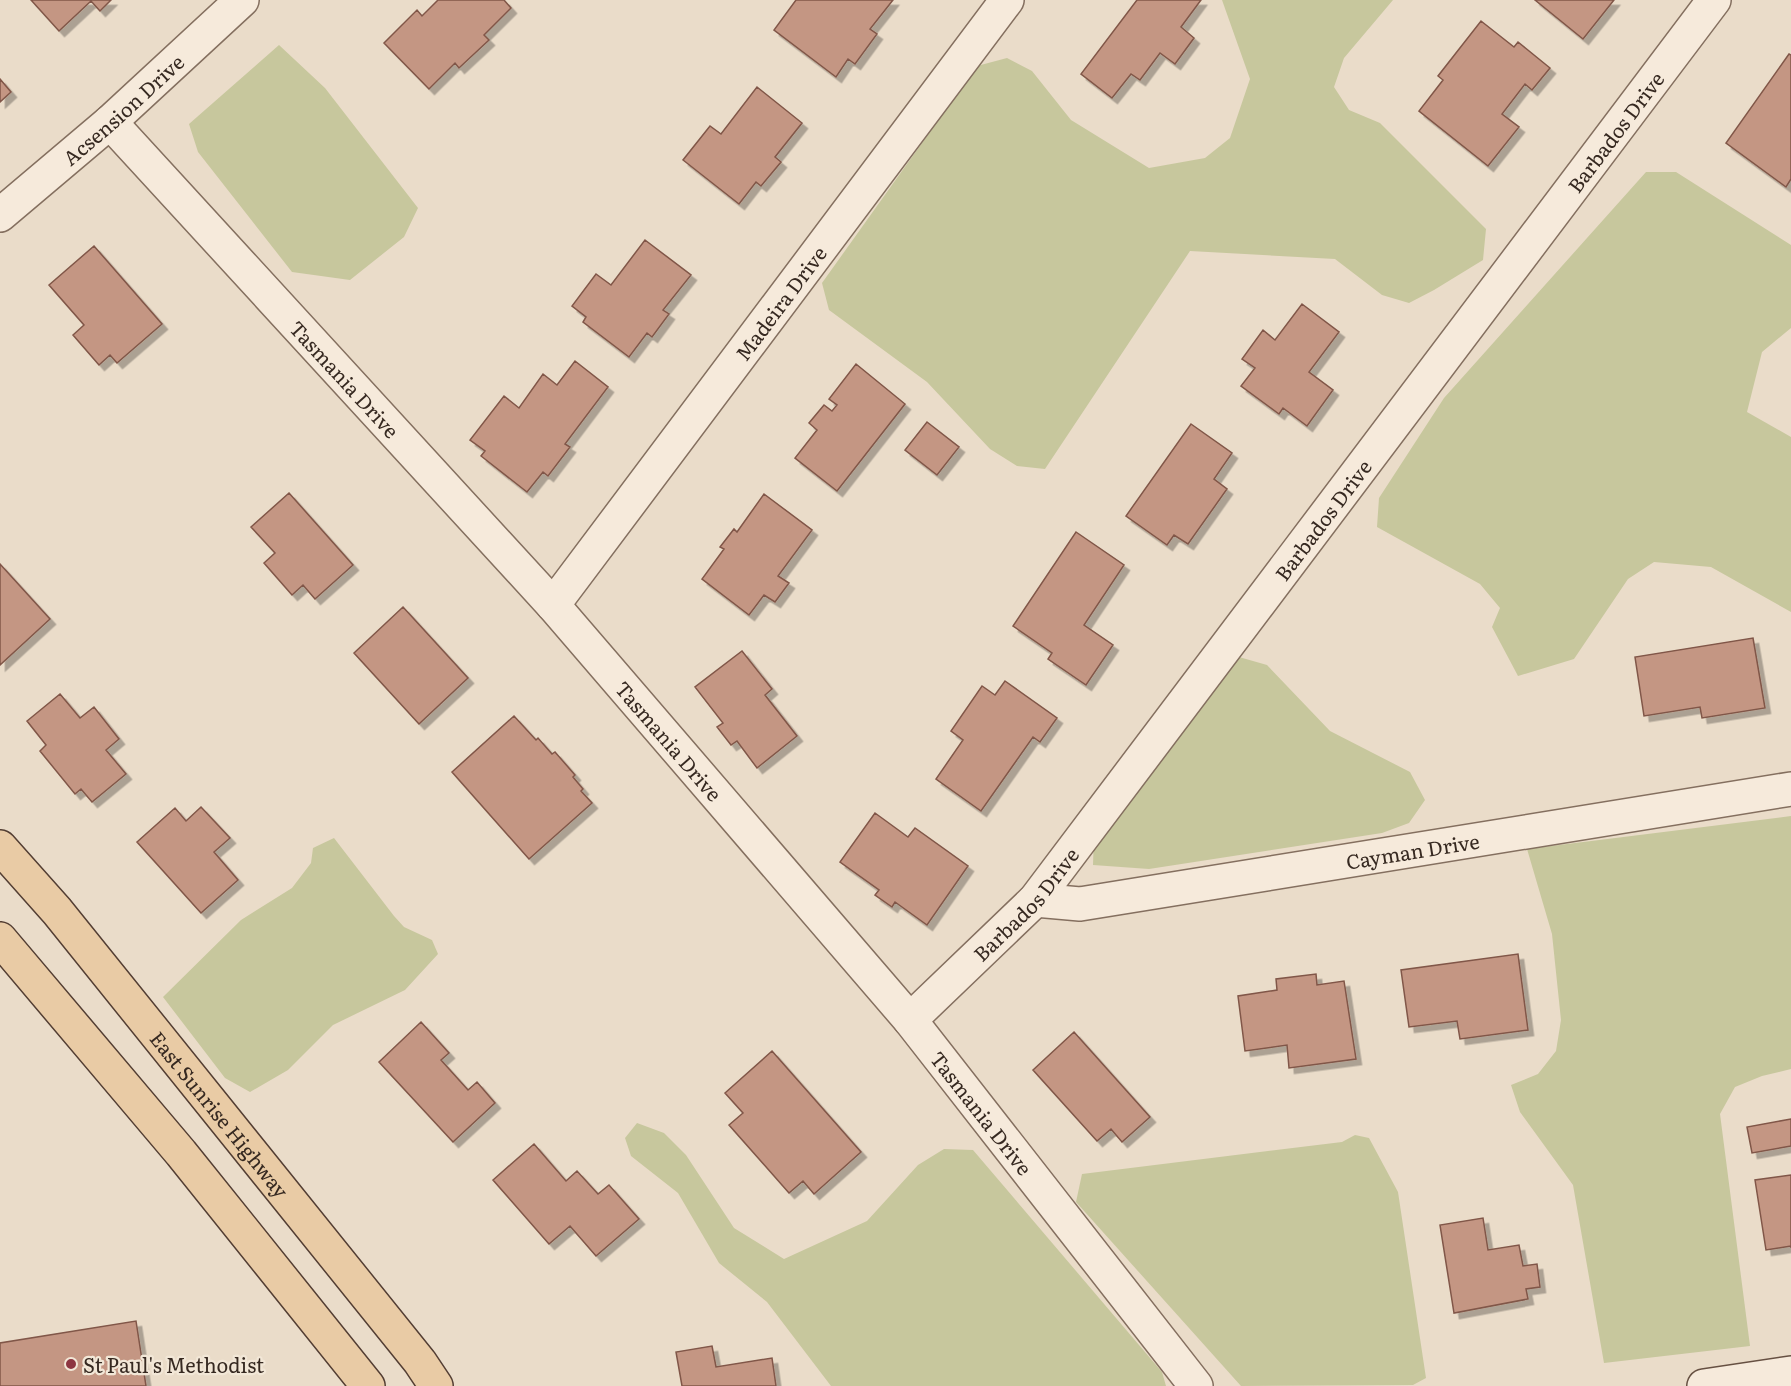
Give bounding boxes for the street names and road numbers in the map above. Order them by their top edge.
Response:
street label: Acsension Drive [55,47,190,172]
street label: Barbados Drive [1559,65,1670,198]
street label: Madeira Drive [727,239,833,366]
street label: Tasmania Drive [283,313,407,444]
street label: Barbados Drive [1267,453,1378,586]
street label: Tasmania Drive [609,674,730,807]
street label: Cayman Drive [1344,825,1481,876]
street label: Barbados Drive [966,841,1085,967]
street label: East Sunrise Highway [144,1024,297,1204]
street label: Tasmania Drive [924,1044,1040,1181]

